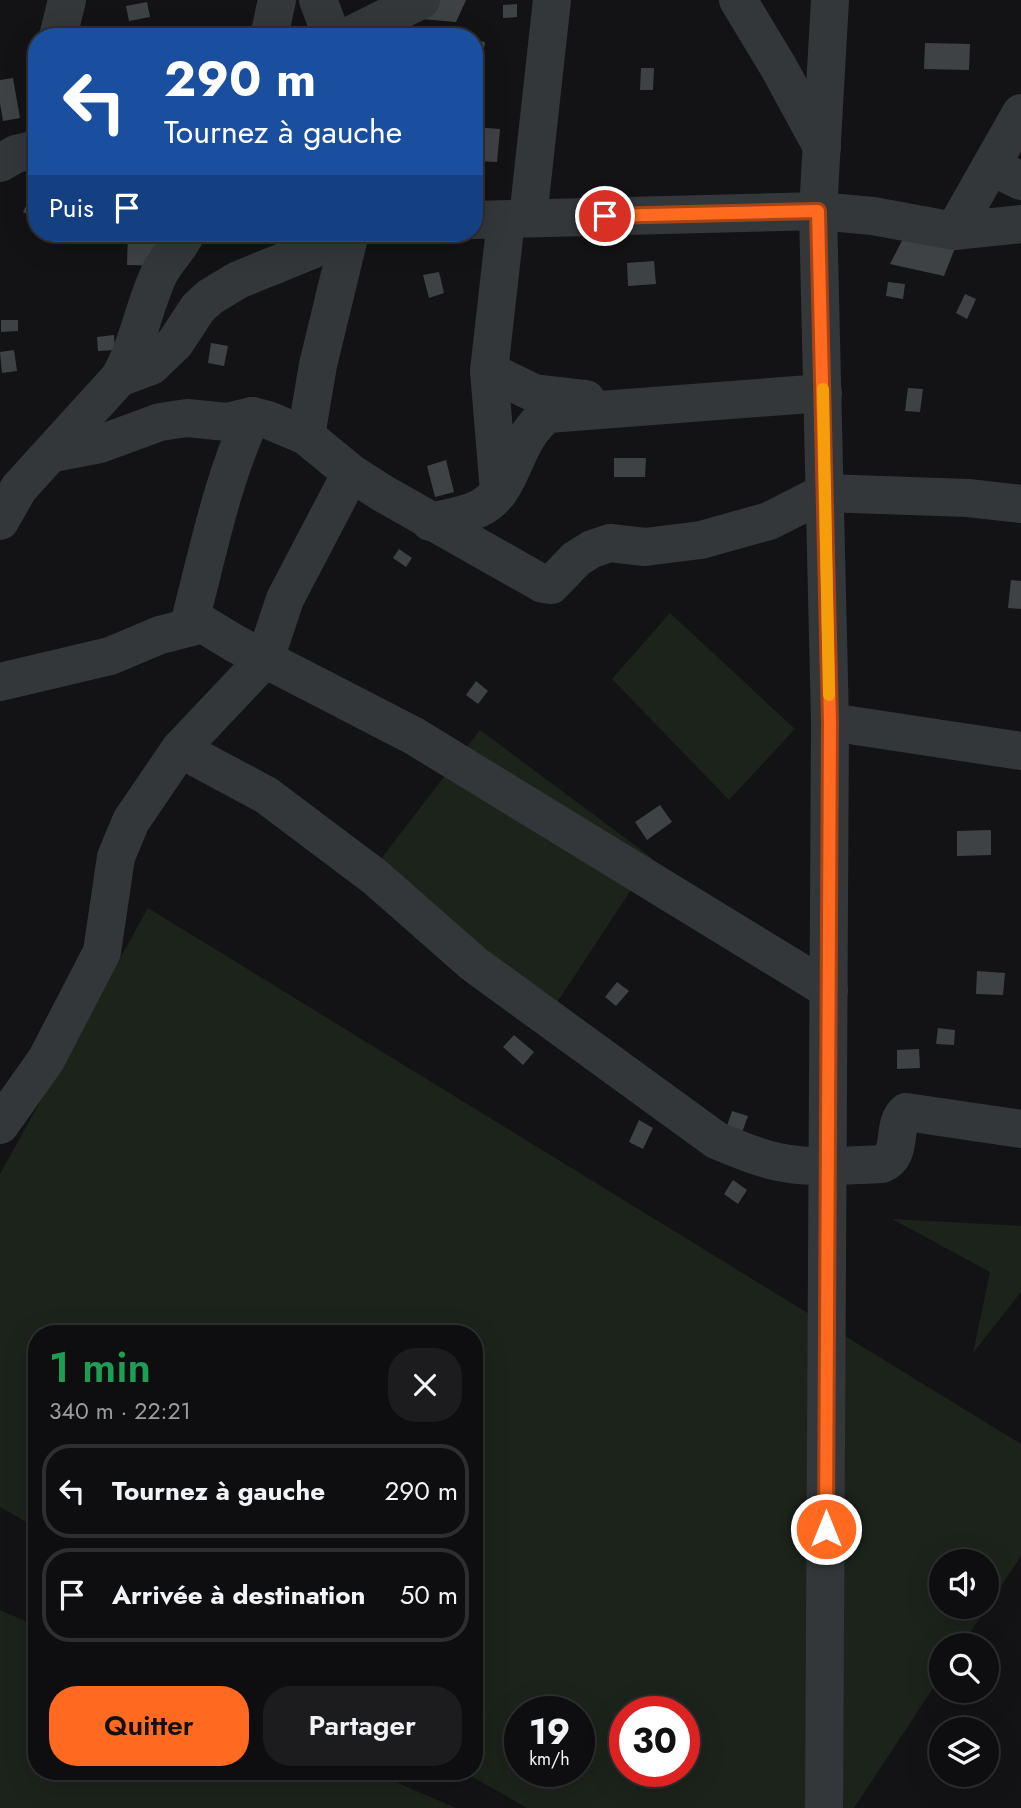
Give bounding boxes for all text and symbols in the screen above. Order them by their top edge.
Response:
text: 290 m [164,44,316,114]
icon: left [49,56,140,147]
text: Tournez à gauche [164,109,402,155]
pin [575,186,635,246]
text: Puis [49,189,94,227]
icon: arrive [108,189,146,227]
icon: arrive [586,197,624,235]
text: 1 min [49,1337,151,1398]
button: close [388,1348,462,1422]
text: 340 m · 22:21 [49,1394,191,1428]
icon: left [53,1472,91,1510]
text: Tournez à gauche [112,1472,325,1510]
text: 290 m [385,1472,458,1510]
position arrow [789,1492,863,1566]
map controls [929,1549,999,1787]
button: sound [929,1549,999,1619]
icon: arrive [53,1576,91,1614]
text: Arrivée à destination [112,1576,365,1614]
text: 50 m [400,1576,458,1614]
button: search [929,1633,999,1703]
button: Quitter [49,1686,249,1766]
button: Partager [263,1686,462,1766]
speed limit sign: 30 [609,1696,700,1787]
text: 19 [529,1707,570,1757]
button: layers [929,1717,999,1787]
text: km/h [529,1746,570,1772]

